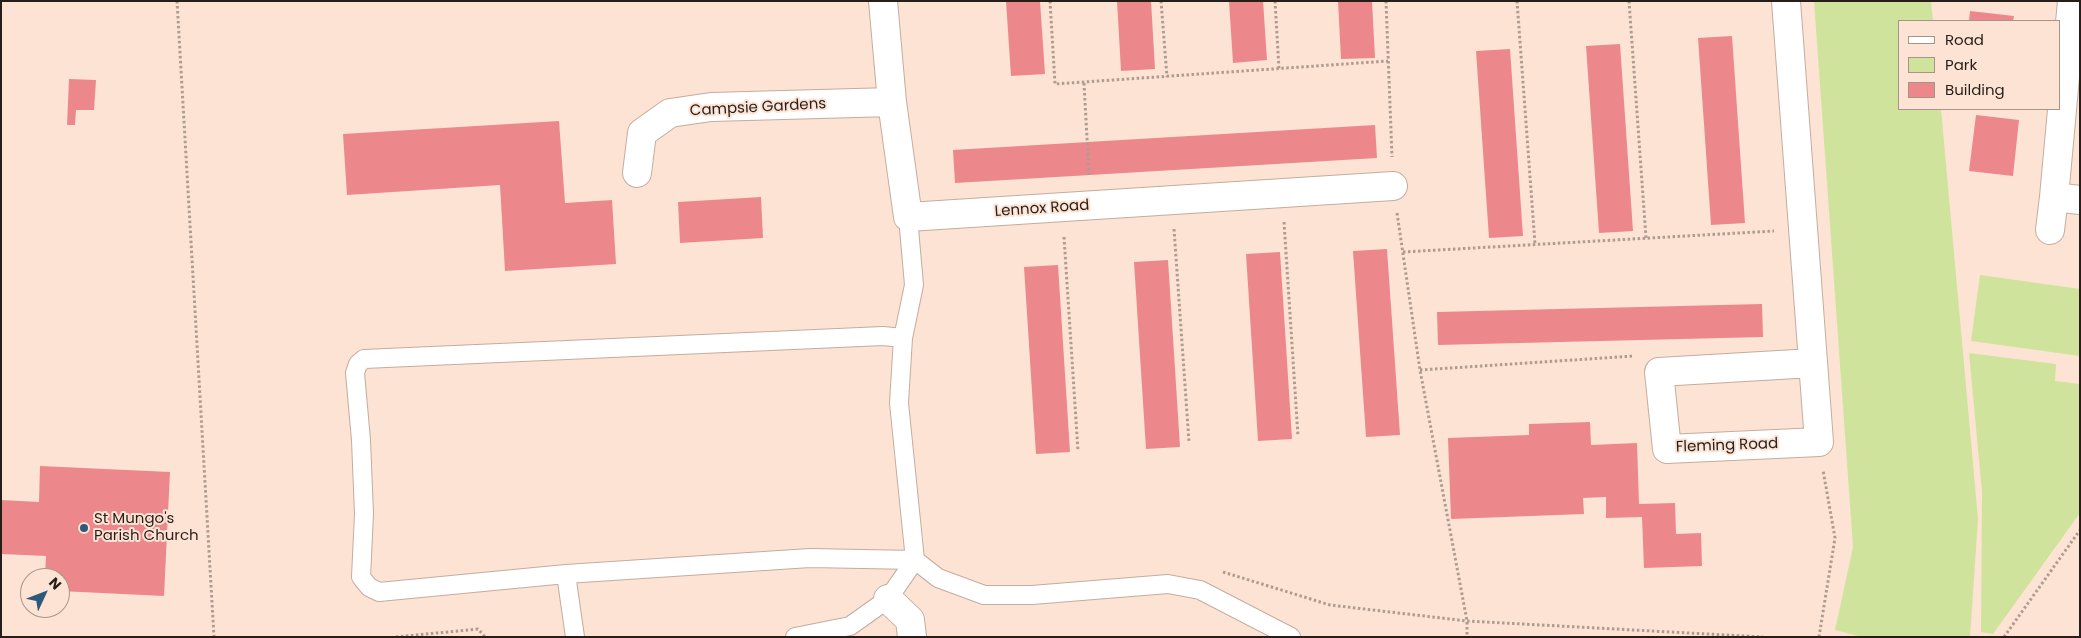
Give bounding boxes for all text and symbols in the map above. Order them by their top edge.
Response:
legend [1898,20,2061,110]
text: Road [1945,29,1984,50]
text: Park [1945,54,1977,75]
text: Building [1945,79,2005,100]
street label: Campsie Gardens [689,95,827,121]
street label: Lennox Road [994,197,1090,221]
street label: Fleming Road [1675,435,1779,457]
place label: St Mungo's Parish Church [94,510,199,545]
marker: St Mungo's Parish Church [78,522,90,534]
north arrow [20,568,70,618]
text: N [44,573,66,594]

